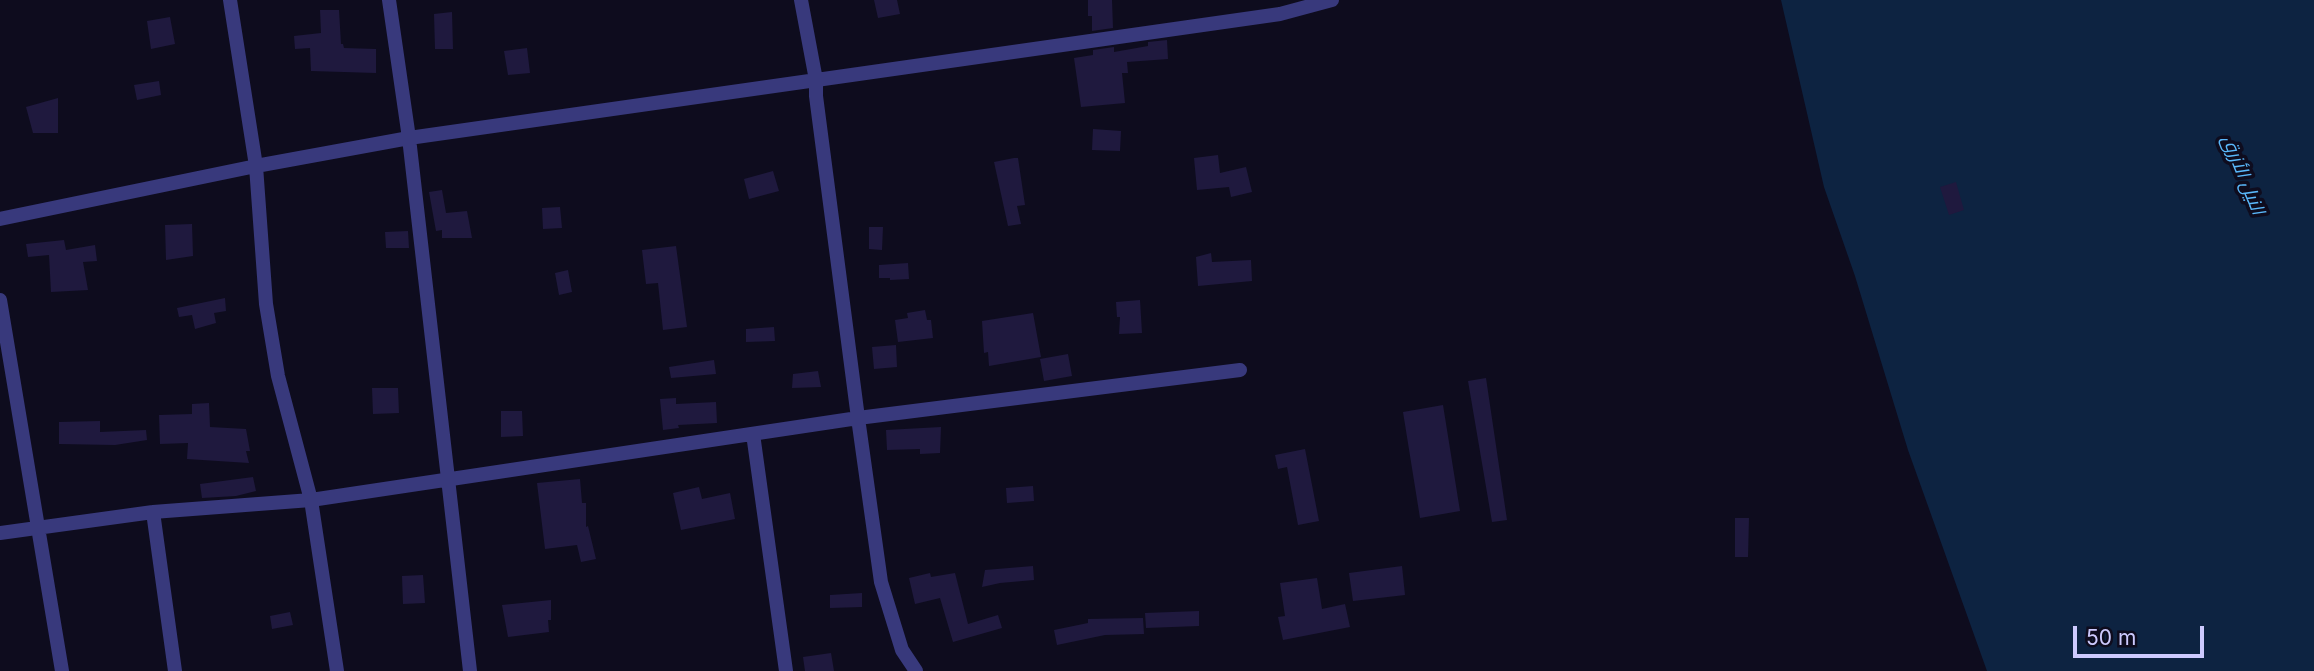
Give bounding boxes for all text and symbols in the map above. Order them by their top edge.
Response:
water label: النيل الأزرق [2217,132,2269,218]
scale bar [2076,612,2207,656]
text: 50 m [2086,625,2136,650]

